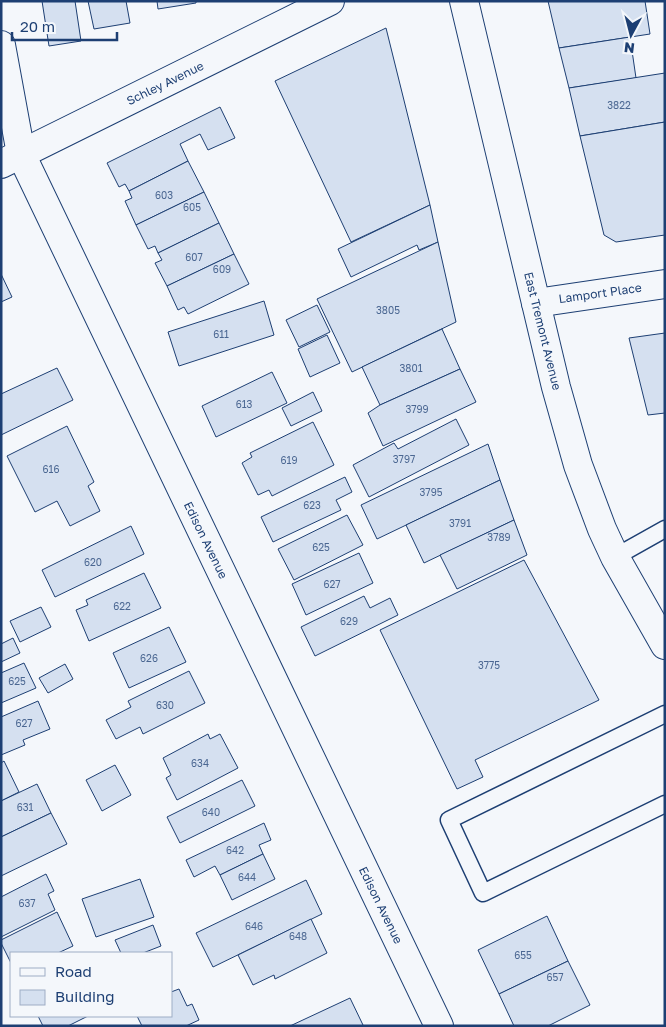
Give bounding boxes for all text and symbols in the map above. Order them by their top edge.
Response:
scale bar [12,10,118,42]
north arrow [606,10,656,60]
text: 20 m [20,17,55,35]
text: N [623,39,636,57]
street label: Schley Avenue [124,58,206,108]
house number: 3822 [607,99,631,111]
house number: 603 [155,189,173,201]
house number: 605 [183,201,201,213]
house number: 607 [185,251,203,263]
house number: 609 [213,263,231,275]
street label: East Tremont Avenue [521,270,565,392]
street label: Lamport Place [558,280,642,306]
house number: 3805 [376,304,400,316]
house number: 611 [213,328,229,340]
house number: 3801 [400,362,423,374]
house number: 613 [236,398,253,410]
house number: 3799 [405,403,429,415]
house number: 3797 [393,453,415,465]
house number: 619 [281,454,297,466]
house number: 616 [43,463,59,475]
house number: 3795 [420,486,443,498]
street label: Edison Avenue [181,499,231,581]
house number: 623 [303,499,321,511]
house number: 3791 [449,517,471,529]
house number: 3789 [487,531,511,543]
house number: 625 [312,541,330,553]
house number: 620 [84,556,102,568]
house number: 627 [323,578,341,590]
house number: 622 [113,600,131,612]
house number: 629 [340,615,358,627]
house number: 626 [140,652,158,664]
house number: 3775 [478,659,500,671]
house number: 625 [8,675,26,687]
house number: 630 [156,699,174,711]
house number: 627 [15,717,33,729]
house number: 634 [191,757,209,769]
house number: 631 [17,801,34,813]
house number: 640 [202,806,220,818]
house number: 642 [226,844,244,856]
street label: Edison Avenue [356,864,406,946]
house number: 644 [238,871,256,883]
house number: 637 [18,897,36,909]
house number: 646 [245,920,263,932]
house number: 648 [289,930,307,942]
house number: 655 [514,949,532,961]
legend [10,952,172,1017]
text: Road [55,962,92,980]
house number: 657 [546,971,564,983]
text: Building [55,987,115,1005]

